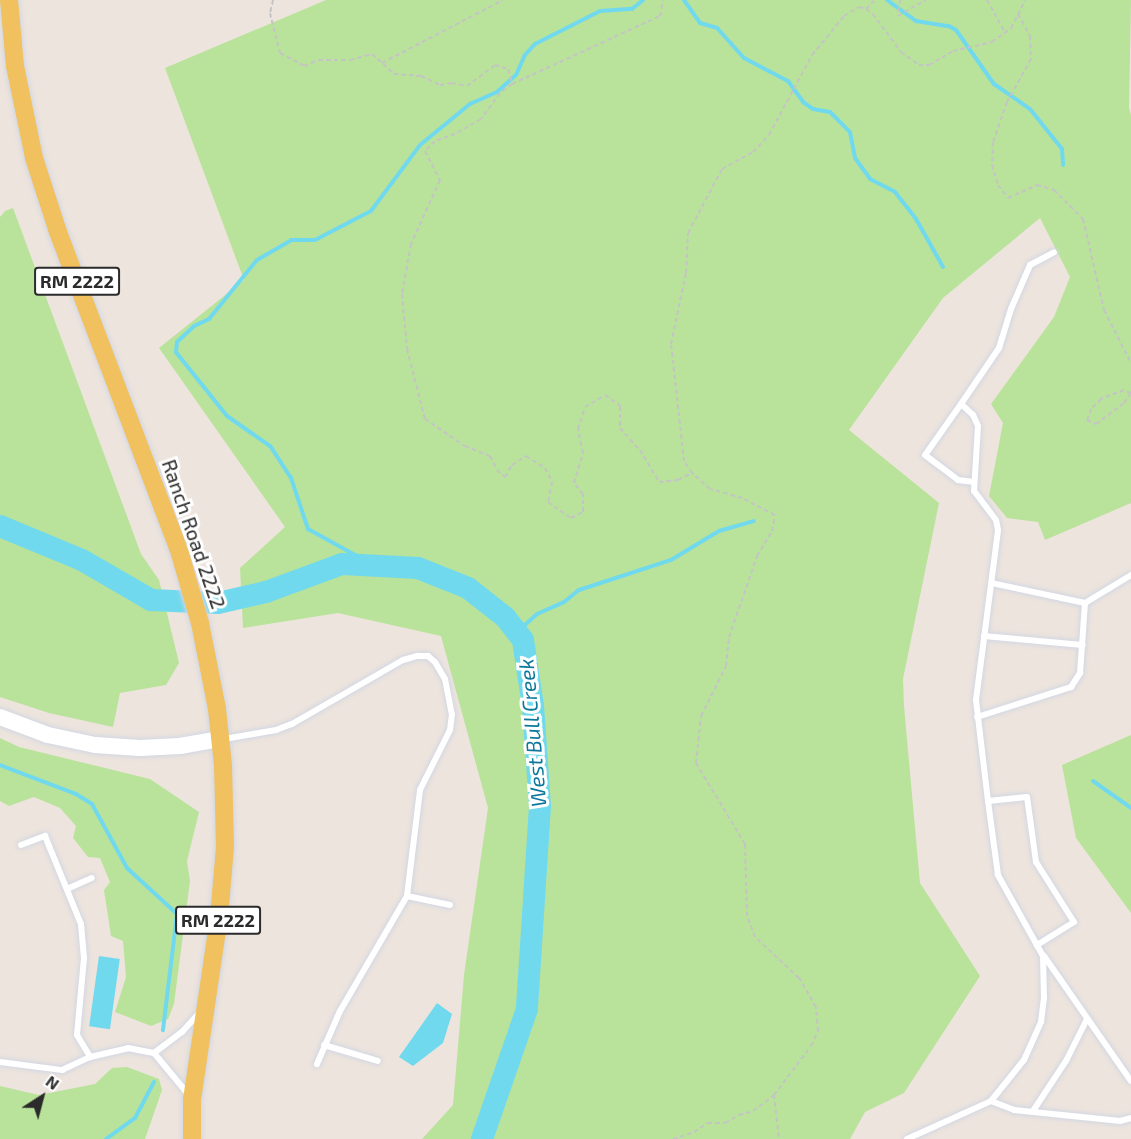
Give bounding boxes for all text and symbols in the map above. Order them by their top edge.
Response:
road number: RM 2222 [34,266,121,296]
street label: Ranch Road 2222 [157,456,231,612]
water label: West Bull Creek [513,657,551,809]
road number: RM 2222 [174,905,262,935]
north arrow [12,1067,72,1127]
text: N [43,1071,63,1093]

